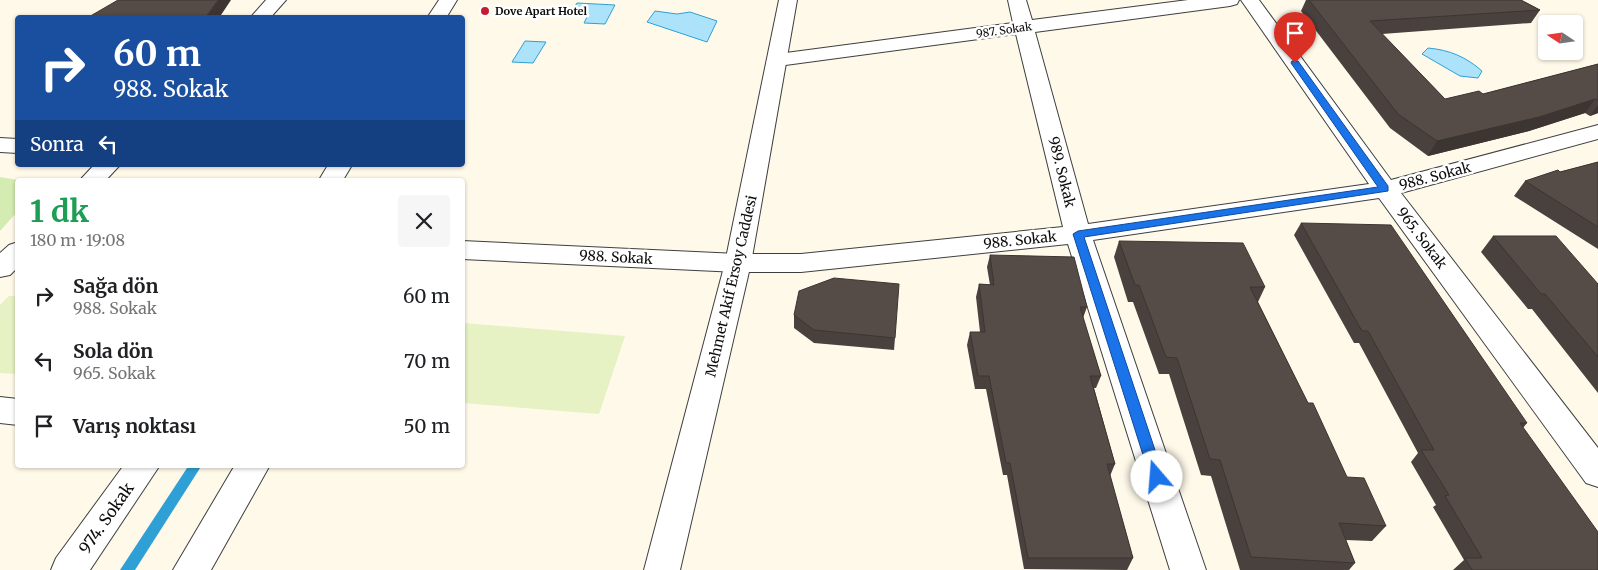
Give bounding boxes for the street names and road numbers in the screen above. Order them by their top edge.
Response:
street label: 987. Sokak [975,19,1033,41]
street label: 989. Sokak [1045,135,1080,209]
street label: 988. Sokak [1397,158,1473,194]
street label: Mehmet Akif Ersoy Caddesi [701,193,761,379]
street label: 965. Sokak [1393,204,1451,272]
street label: 988. Sokak [983,227,1058,253]
street label: 988. Sokak [579,246,653,268]
street label: 974. Sokak [74,478,138,557]

